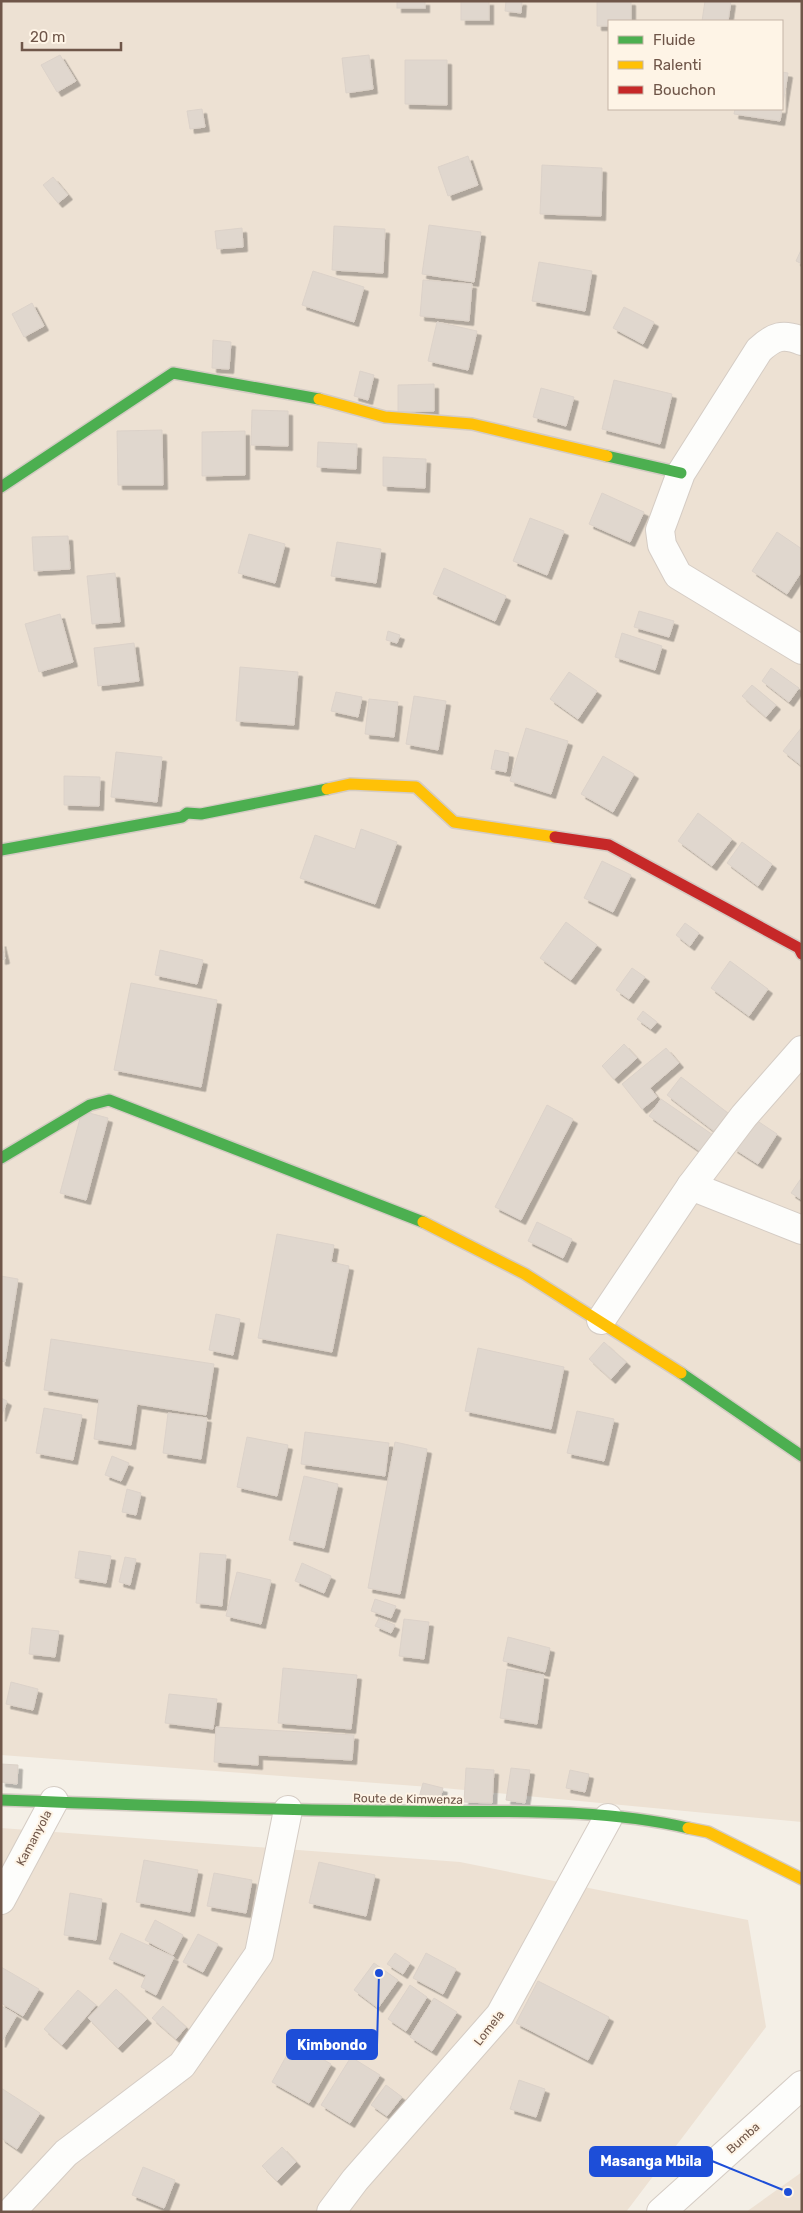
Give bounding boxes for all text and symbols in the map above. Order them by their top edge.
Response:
scale bar [22,20,121,52]
legend [608,20,783,110]
text: 20 m [30,28,65,46]
text: Fluide [653,31,695,49]
text: Ralenti [653,56,702,74]
text: Bouchon [653,81,716,99]
street label: Route de Kimwenza [353,1791,463,1807]
street label: Kamanyola [14,1808,54,1868]
street label: Lomela [471,2008,507,2048]
callout: Kimbondo [287,2030,377,2059]
text: Kimbondo [297,2037,367,2054]
street label: Bumba [724,2120,762,2156]
callout: Masanga Mbila [590,2147,712,2176]
text: Masanga Mbila [600,2153,702,2170]

